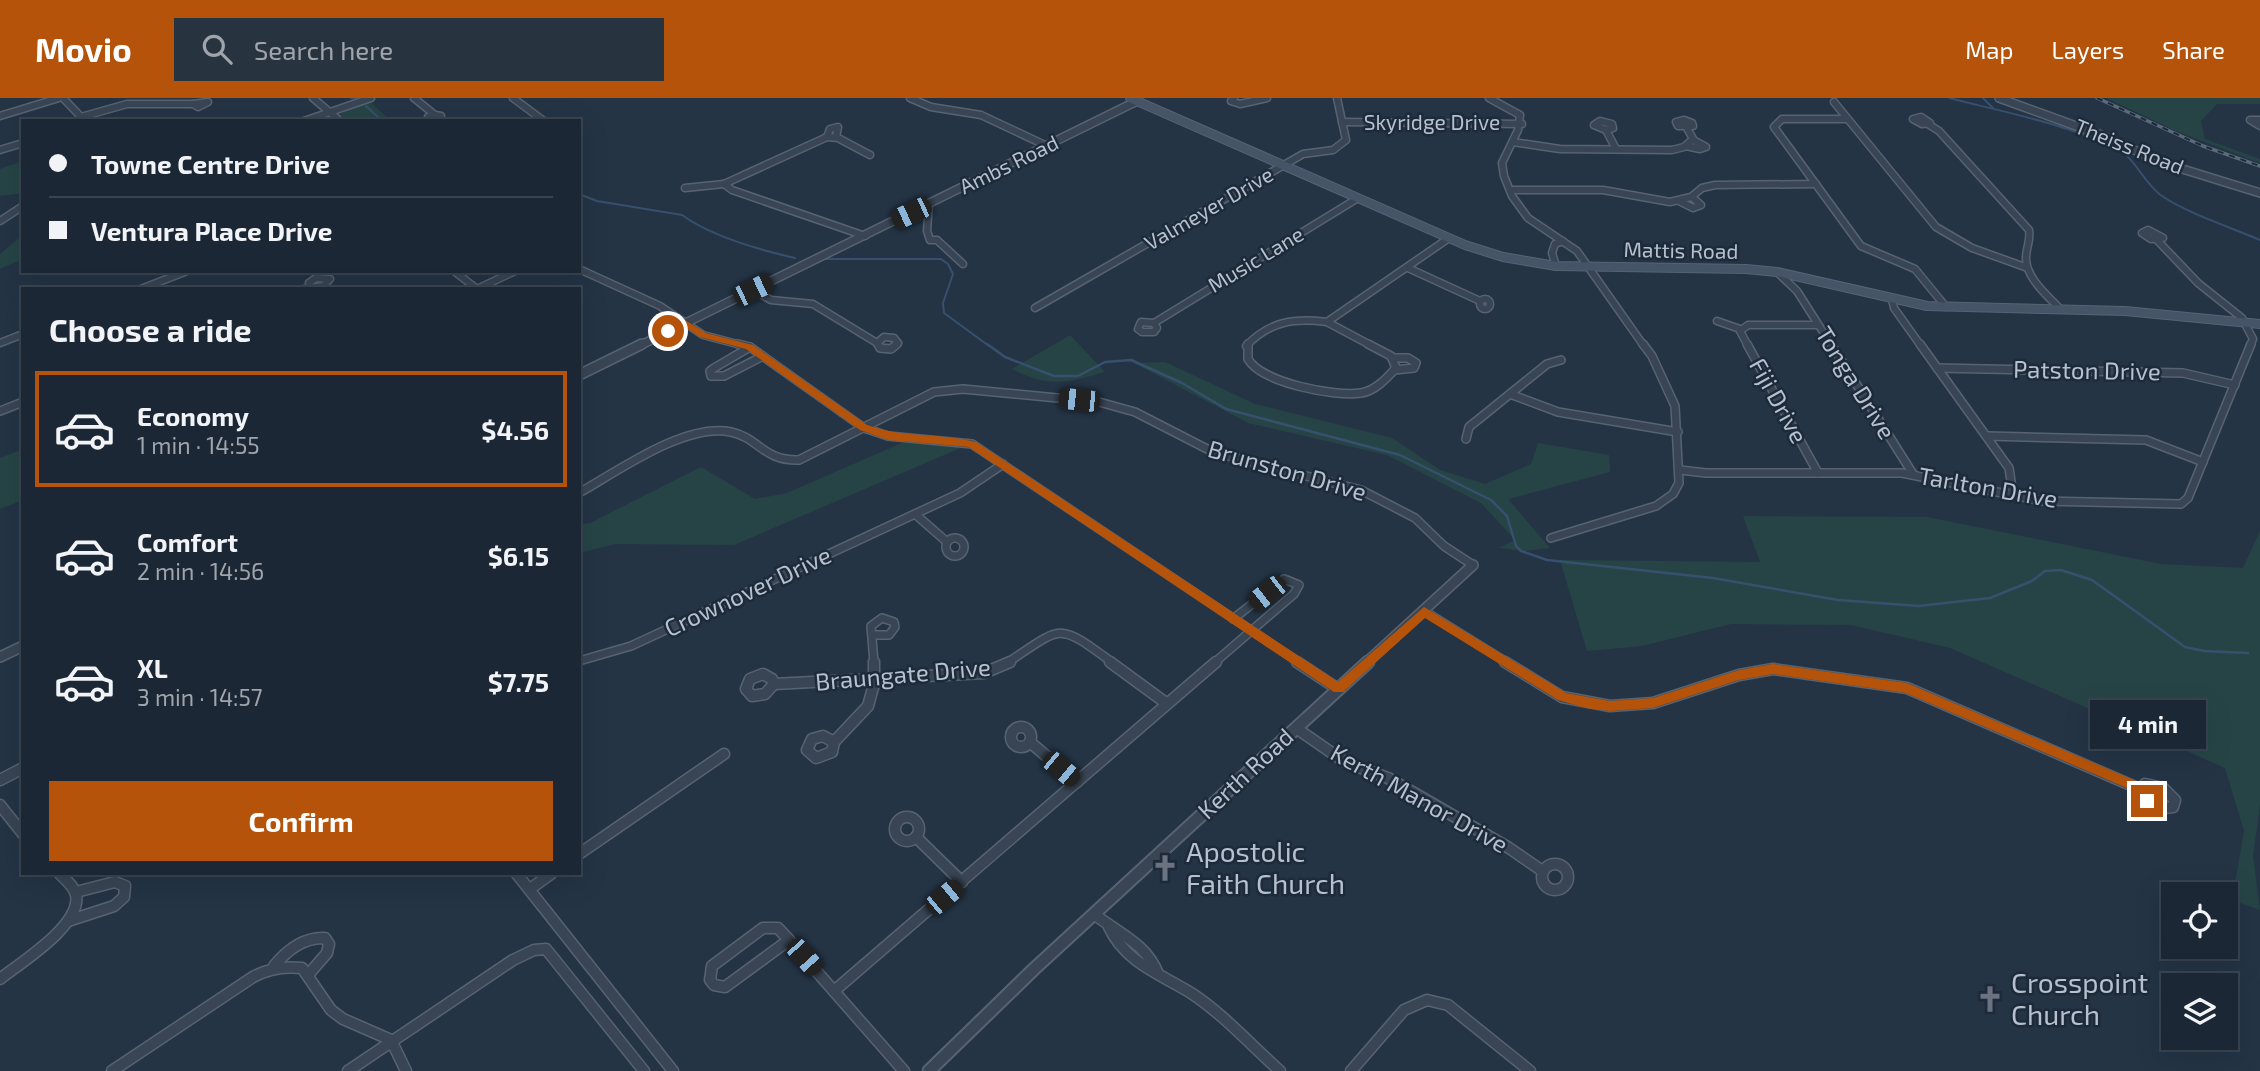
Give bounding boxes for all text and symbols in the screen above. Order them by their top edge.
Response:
search box [174,18,664,81]
text: Movio [35,29,132,69]
icon: search [198,30,236,68]
text: Search here [254,34,393,65]
text: Map [1965,35,2013,64]
text: Layers [2051,35,2124,64]
text: Share [2162,35,2225,64]
street label: Skyridge Drive [1364,109,1500,134]
street label: Theiss Road [2071,112,2188,179]
street label: Ambs Road [955,129,1062,198]
text: Towne Centre Drive [91,148,330,179]
street label: Valmeyer Drive [1139,161,1277,255]
car [888,195,935,231]
text: Ventura Place Drive [91,215,332,246]
street label: Music Lane [1203,220,1308,297]
street label: Mattis Road [1623,236,1739,263]
car [730,271,777,309]
text: Choose a ride [49,310,252,348]
route start [652,315,684,347]
street label: Tonga Drive [1810,320,1902,444]
street label: Fiji Drive [1744,352,1815,448]
street label: Patston Drive [2013,354,2161,385]
car [1058,387,1101,413]
icon: car [53,398,116,461]
text: Economy [137,400,249,431]
text: $4.56 [481,414,549,445]
text: 1 min · 14:55 [137,431,260,459]
street label: Brunston Drive [1205,433,1370,506]
street label: Tarlton Drive [1917,460,2060,513]
icon: car [53,524,116,587]
text: Comfort [137,526,238,557]
street label: Crownover Drive [659,539,835,642]
text: $6.15 [488,540,549,571]
text: 2 min · 14:56 [137,557,264,585]
car [1244,572,1291,614]
icon: car [53,650,116,713]
street label: Braungate Drive [814,651,992,696]
text: XL [137,652,168,683]
text: $7.75 [488,666,549,697]
text: 3 min · 14:57 [137,683,263,711]
callout: 4 min [2089,700,2205,748]
text: 4 min [2118,710,2178,738]
street label: Kerth Road [1191,721,1299,824]
street label: Kerth Manor Drive [1326,737,1513,858]
car [1039,747,1084,791]
button: Confirm [49,781,553,861]
route end [2131,785,2163,817]
place label: Apostolic Faith Church [1186,834,1345,900]
church icon: Apostolic Faith Church [1150,853,1180,883]
car [922,875,967,919]
map controls [2161,882,2238,1050]
button: locate [2161,882,2238,959]
car [783,934,826,980]
place label: Crosspoint Church [2011,965,2148,1031]
button: layers [2161,973,2238,1050]
church icon: Crosspoint Church [1975,984,2005,1014]

